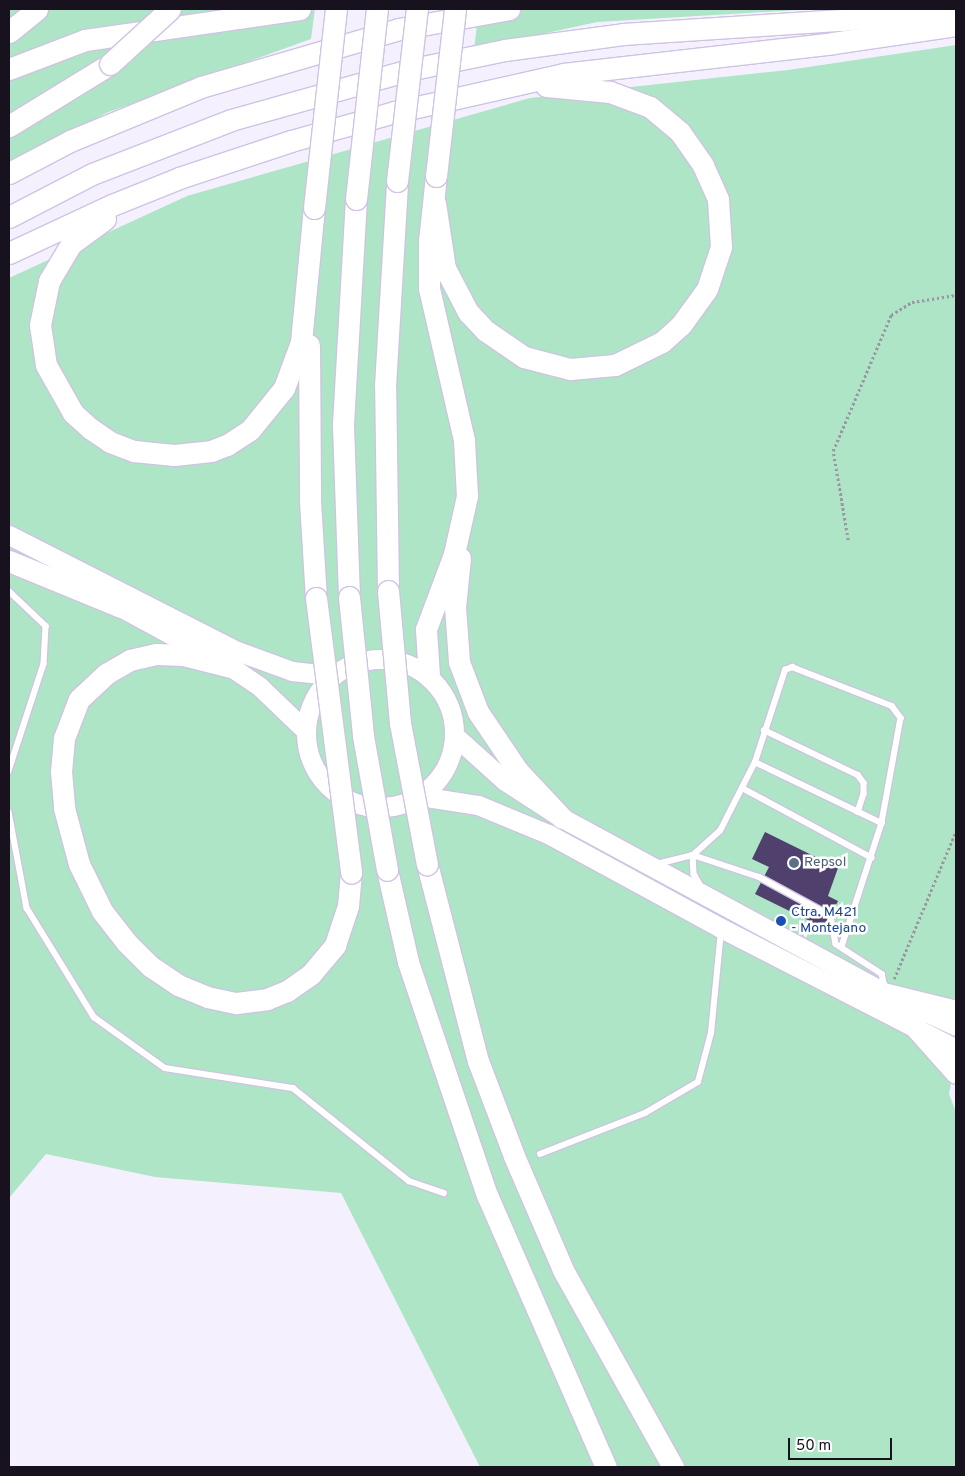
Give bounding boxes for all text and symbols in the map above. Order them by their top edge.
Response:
place label: Repsol [804,855,846,871]
marker: Repsol [788,857,800,869]
place label: Ctra. M421 - Montejano [791,905,866,938]
marker: Ctra. M421 - Montejano [775,915,787,927]
scale bar [790,1428,894,1460]
text: 50 m [796,1437,831,1456]

